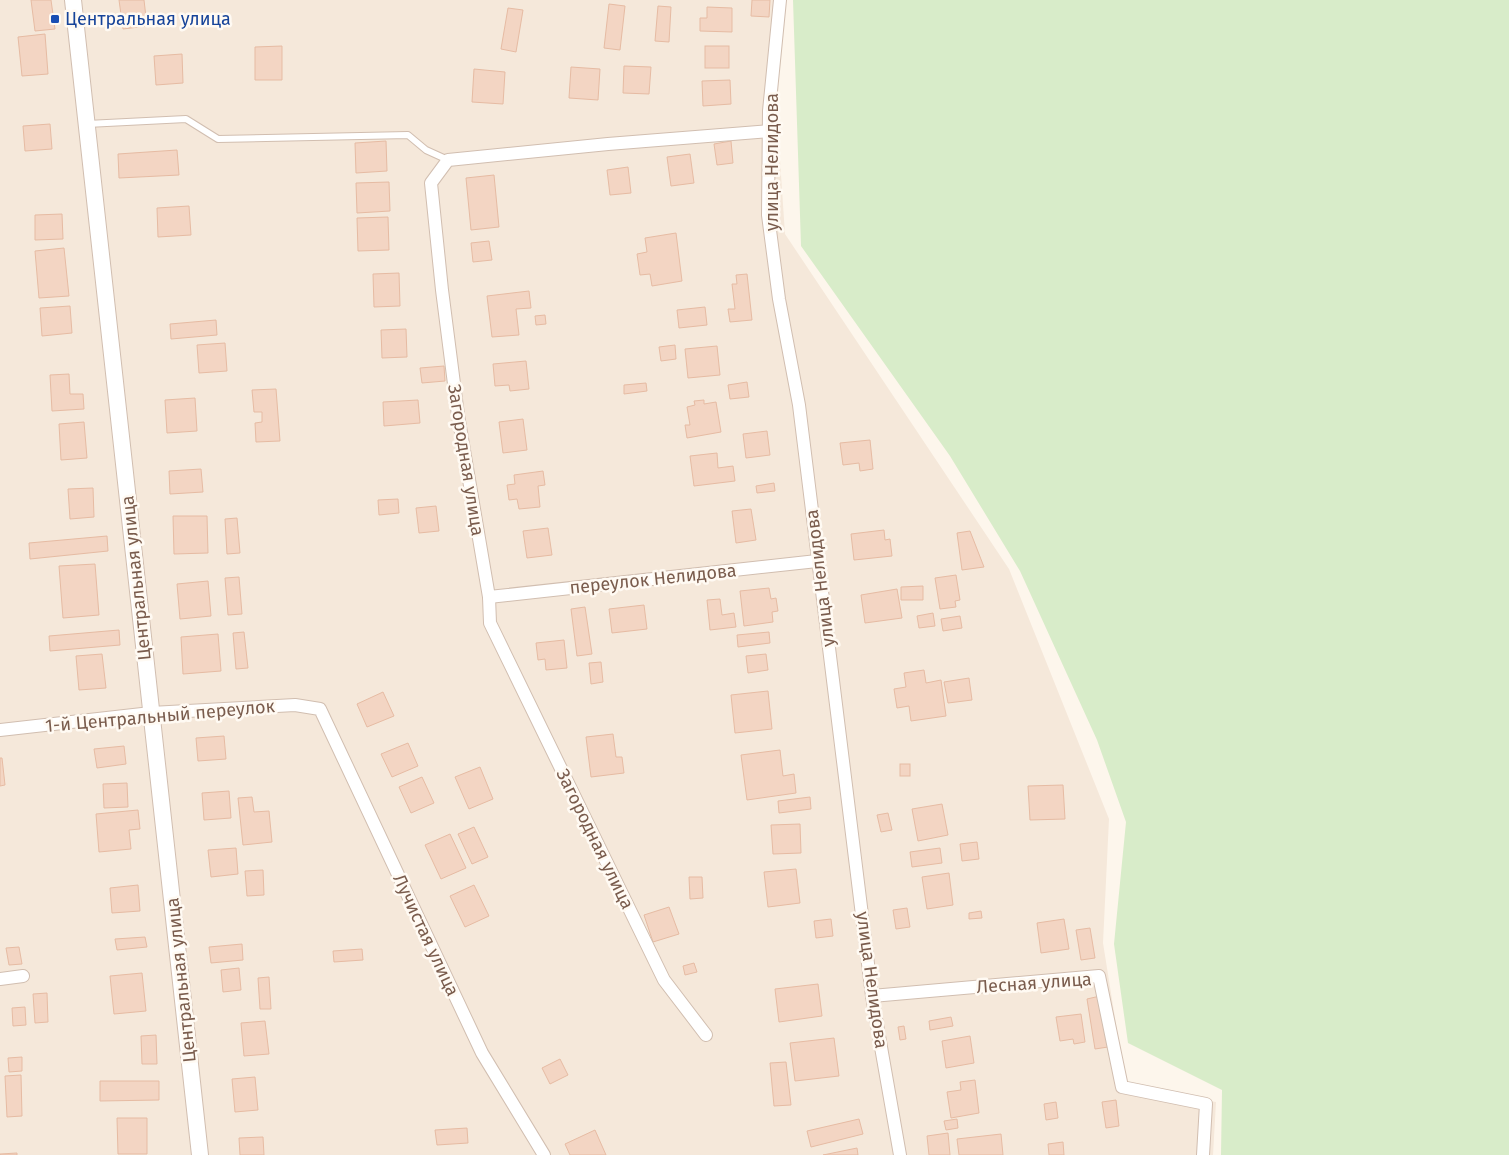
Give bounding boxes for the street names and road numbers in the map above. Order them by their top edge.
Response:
street label: улица Нелидова [761,93,783,231]
street label: Загородная улица [443,383,489,537]
street label: Центральная улица [116,494,156,662]
street label: улица Нелидова [801,508,839,648]
street label: переулок Нелидова [568,559,738,599]
street label: 1-й Центральный переулок [44,695,276,737]
street label: Загородная улица [552,765,638,913]
street label: Лучистая улица [388,870,464,1000]
street label: Центральная улица [161,896,201,1064]
street label: улица Нелидова [851,910,893,1050]
street label: Лесная улица [976,968,1092,998]

